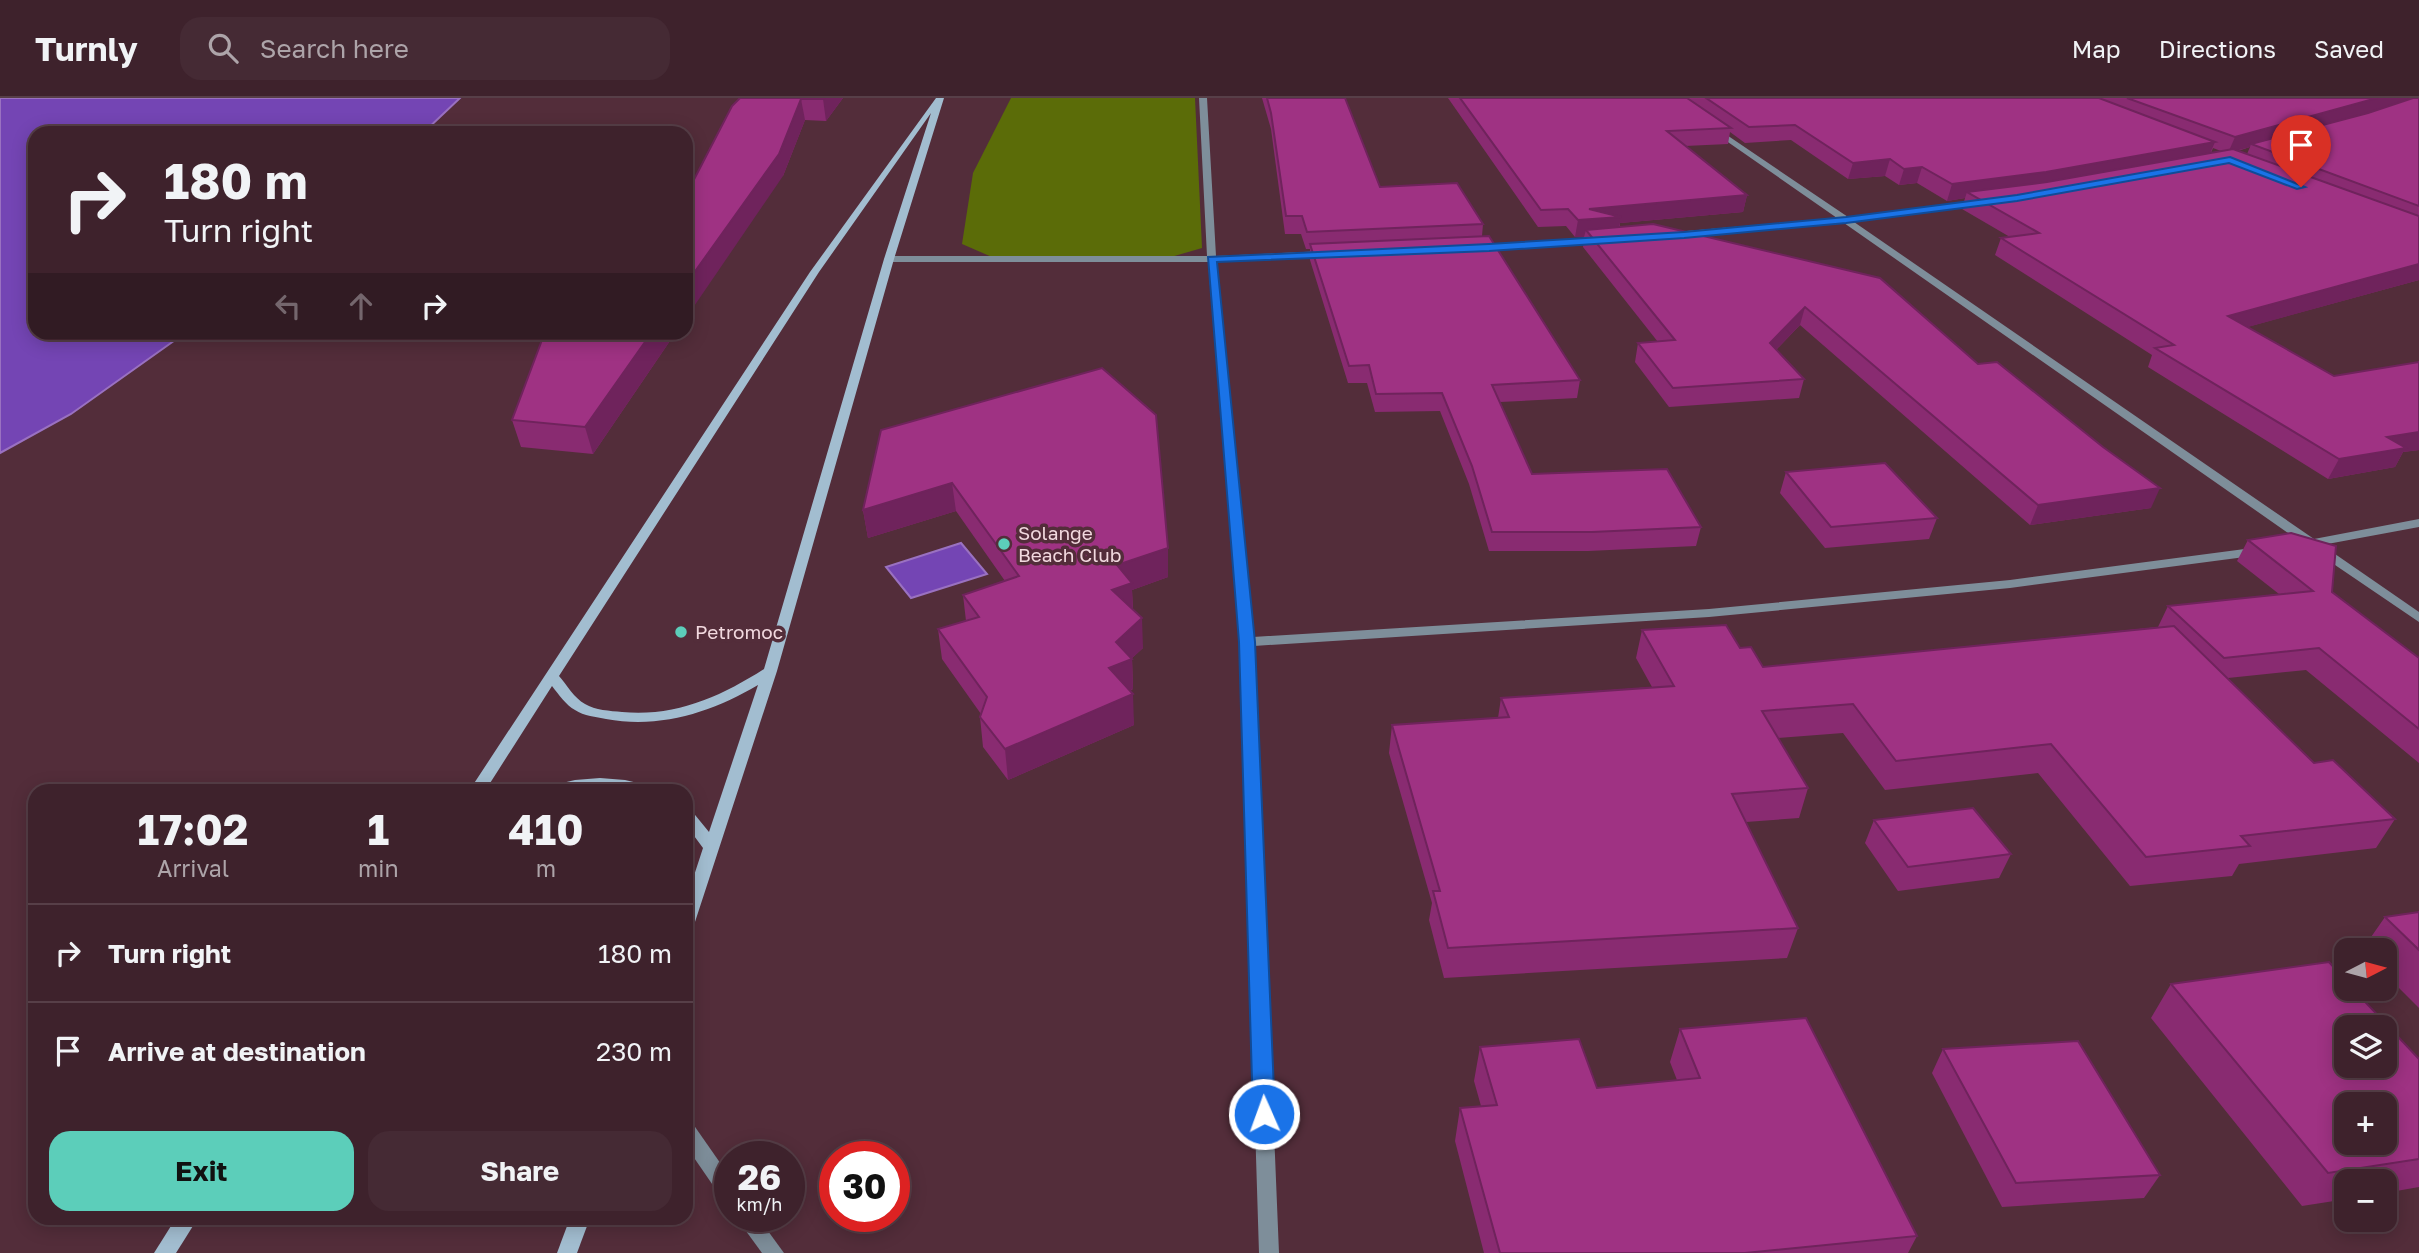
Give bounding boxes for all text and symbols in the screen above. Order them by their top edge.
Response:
search box [180,17,670,80]
text: Turnly [35,29,138,68]
icon: search [204,29,242,67]
text: Search here [260,33,409,64]
text: Map [2072,34,2121,63]
text: Directions [2159,34,2276,63]
text: Saved [2314,34,2384,63]
pin [2271,115,2331,187]
icon: arrive [2282,126,2320,164]
text: 180 m [164,151,308,210]
icon: right [49,154,140,245]
text: Turn right [164,211,313,249]
icon: left [269,287,307,325]
icon: ahead [342,287,380,325]
icon: right [415,287,453,325]
place label: Solange Beach Club [1018,521,1121,566]
marker: Solange Beach Club [996,536,1012,552]
place label: Petromoc [695,620,783,643]
marker: Petromoc [673,624,689,640]
text: 17:02 [138,804,248,854]
text: 1 [368,804,389,854]
text: 410 [508,804,583,854]
text: Arrival [157,854,229,882]
text: min [358,854,399,882]
text: m [536,854,556,882]
icon: right [49,934,87,972]
text: Turn right [108,938,231,969]
text: 180 m [598,938,672,969]
north arrow [2334,938,2398,1001]
map controls [2334,938,2397,1232]
button: layers [2334,1015,2397,1078]
icon: arrive [49,1032,87,1070]
text: Arrive at destination [108,1036,366,1067]
text: 230 m [596,1036,672,1067]
position arrow [1227,1077,1301,1151]
button: + [2334,1092,2397,1155]
button: Exit [49,1131,354,1211]
button: Share [368,1131,672,1211]
speed limit sign: 30 [819,1141,910,1232]
text: 26 [738,1156,781,1198]
button: − [2334,1169,2397,1232]
text: km/h [737,1193,782,1215]

